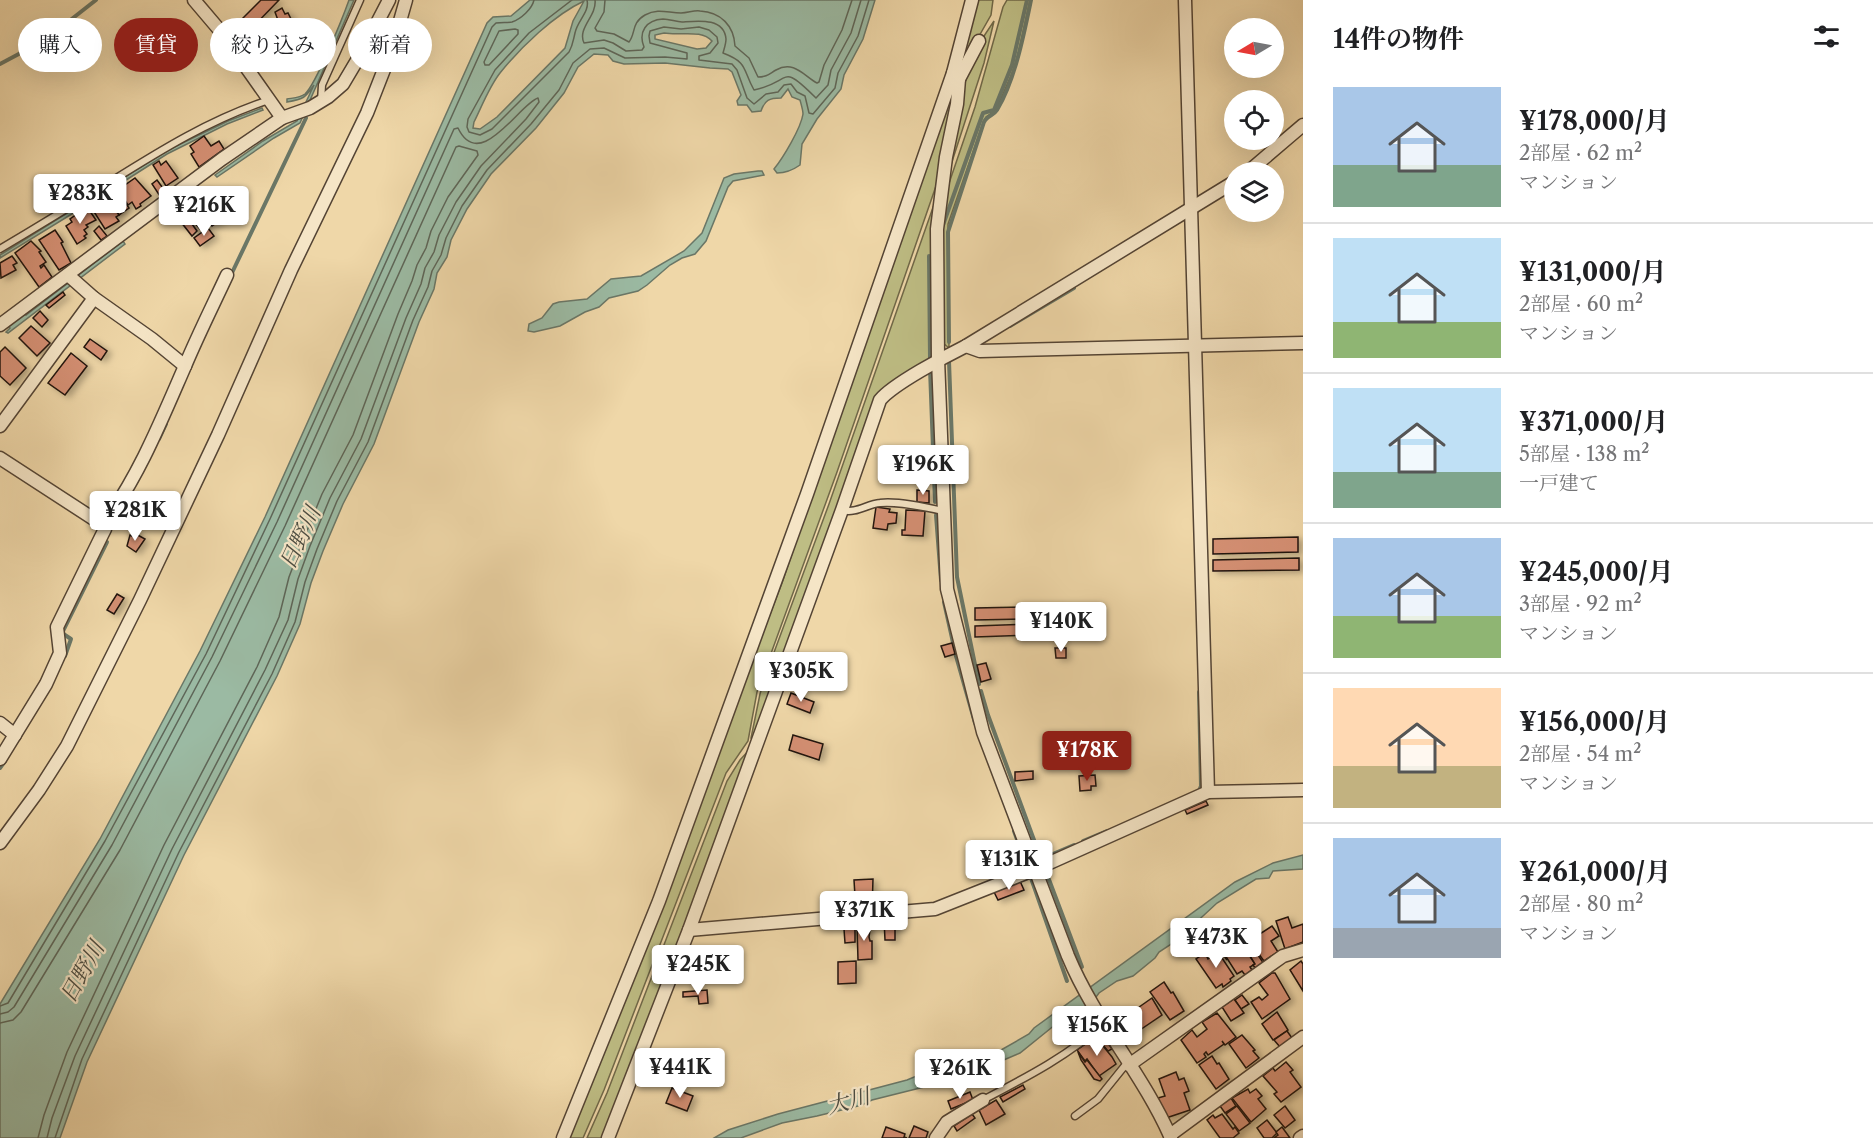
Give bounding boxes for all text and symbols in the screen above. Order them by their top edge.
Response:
chip: 購入 [18,18,102,72]
chip: 賃貸 [114,18,198,72]
chip: 絞り込み [210,18,336,72]
chip: 新着 [348,18,432,72]
north arrow [1224,18,1284,78]
map controls [1224,18,1284,222]
icon: filters [1810,20,1843,53]
text: 14件の物件 [1333,23,1464,55]
button: locate [1224,90,1284,150]
text: ¥178,000/月 [1519,105,1670,137]
icon: home [1381,111,1453,183]
text: 2部屋 · 62 m² [1519,141,1642,165]
button: layers [1224,162,1284,222]
text: マンション [1519,170,1618,194]
pin: ¥283K [38,174,122,225]
text: ¥283K [47,181,113,205]
pin: ¥216K [162,186,246,237]
text: ¥216K [173,193,235,217]
text: ¥131,000/月 [1519,256,1667,288]
icon: home [1381,262,1453,334]
text: 2部屋 · 60 m² [1519,292,1643,316]
text: マンション [1519,321,1618,345]
text: ¥371,000/月 [1519,406,1669,438]
icon: home [1381,412,1453,484]
text: 5部屋 · 138 m² [1519,442,1650,466]
pin: ¥196K [881,445,965,496]
text: ¥196K [892,452,954,476]
text: 一戸建て [1519,471,1599,495]
pin: ¥281K [93,491,177,542]
text: ¥281K [104,498,166,522]
water label: 日野川 [274,501,327,574]
text: ¥245,000/月 [1519,556,1674,588]
icon: home [1381,562,1453,634]
text: 3部屋 · 92 m² [1519,592,1642,616]
pin: ¥140K [1019,602,1103,653]
text: ¥140K [1029,609,1093,633]
text: マンション [1519,621,1618,645]
pin: ¥305K [759,652,843,703]
text: ¥305K [769,659,833,683]
text: ¥156,000/月 [1519,706,1670,738]
icon: home [1381,712,1453,784]
pin: ¥178K [1045,731,1129,782]
text: ¥178K [1056,738,1118,762]
text: 2部屋 · 54 m² [1519,742,1641,766]
text: マンション [1519,771,1618,795]
pin: ¥131K [967,840,1051,891]
text: ¥131K [980,847,1038,871]
text: ¥261,000/月 [1519,856,1671,888]
icon: home [1381,862,1453,934]
pin: ¥371K [822,891,906,942]
text: 2部屋 · 80 m² [1519,892,1643,916]
text: ¥371K [834,898,894,922]
pin: ¥473K [1174,918,1258,969]
text: マンション [1519,921,1618,945]
text: ¥473K [1184,925,1248,949]
water label: 日野川 [54,935,111,1007]
pin: ¥245K [656,945,740,996]
text: ¥245K [666,952,730,976]
pin: ¥156K [1055,1006,1139,1057]
text: ¥156K [1066,1013,1128,1037]
pin: ¥441K [638,1048,722,1099]
pin: ¥261K [918,1049,1002,1100]
text: ¥441K [649,1055,711,1079]
text: ¥261K [929,1056,991,1080]
water label: 大川 [823,1082,875,1120]

